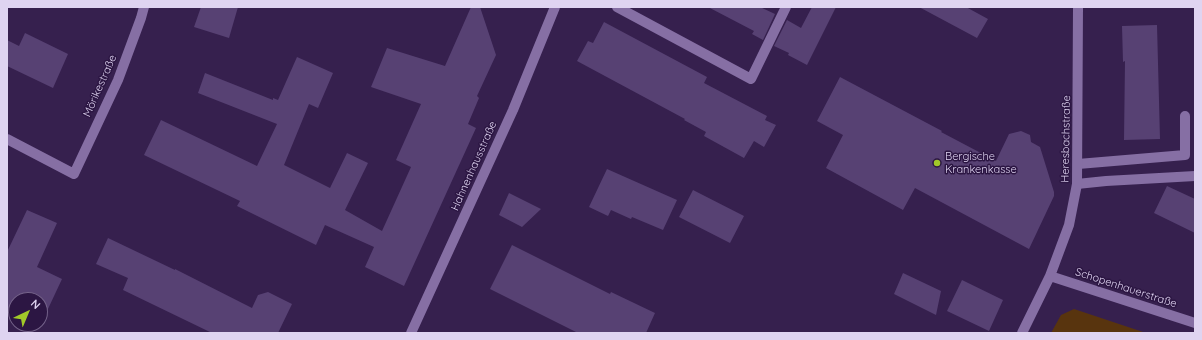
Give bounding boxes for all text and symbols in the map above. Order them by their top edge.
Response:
street label: Mörikestraße [80,53,120,119]
street label: Heresbachstraße [1059,95,1073,183]
street label: Hahnenhausstraße [448,119,500,213]
place label: Bergische Krankenkasse [945,150,1017,176]
marker: Bergische Krankenkasse [932,158,942,168]
street label: Schopenhauerstraße [1074,265,1178,311]
north arrow [8,292,48,332]
text: N [28,296,43,312]

